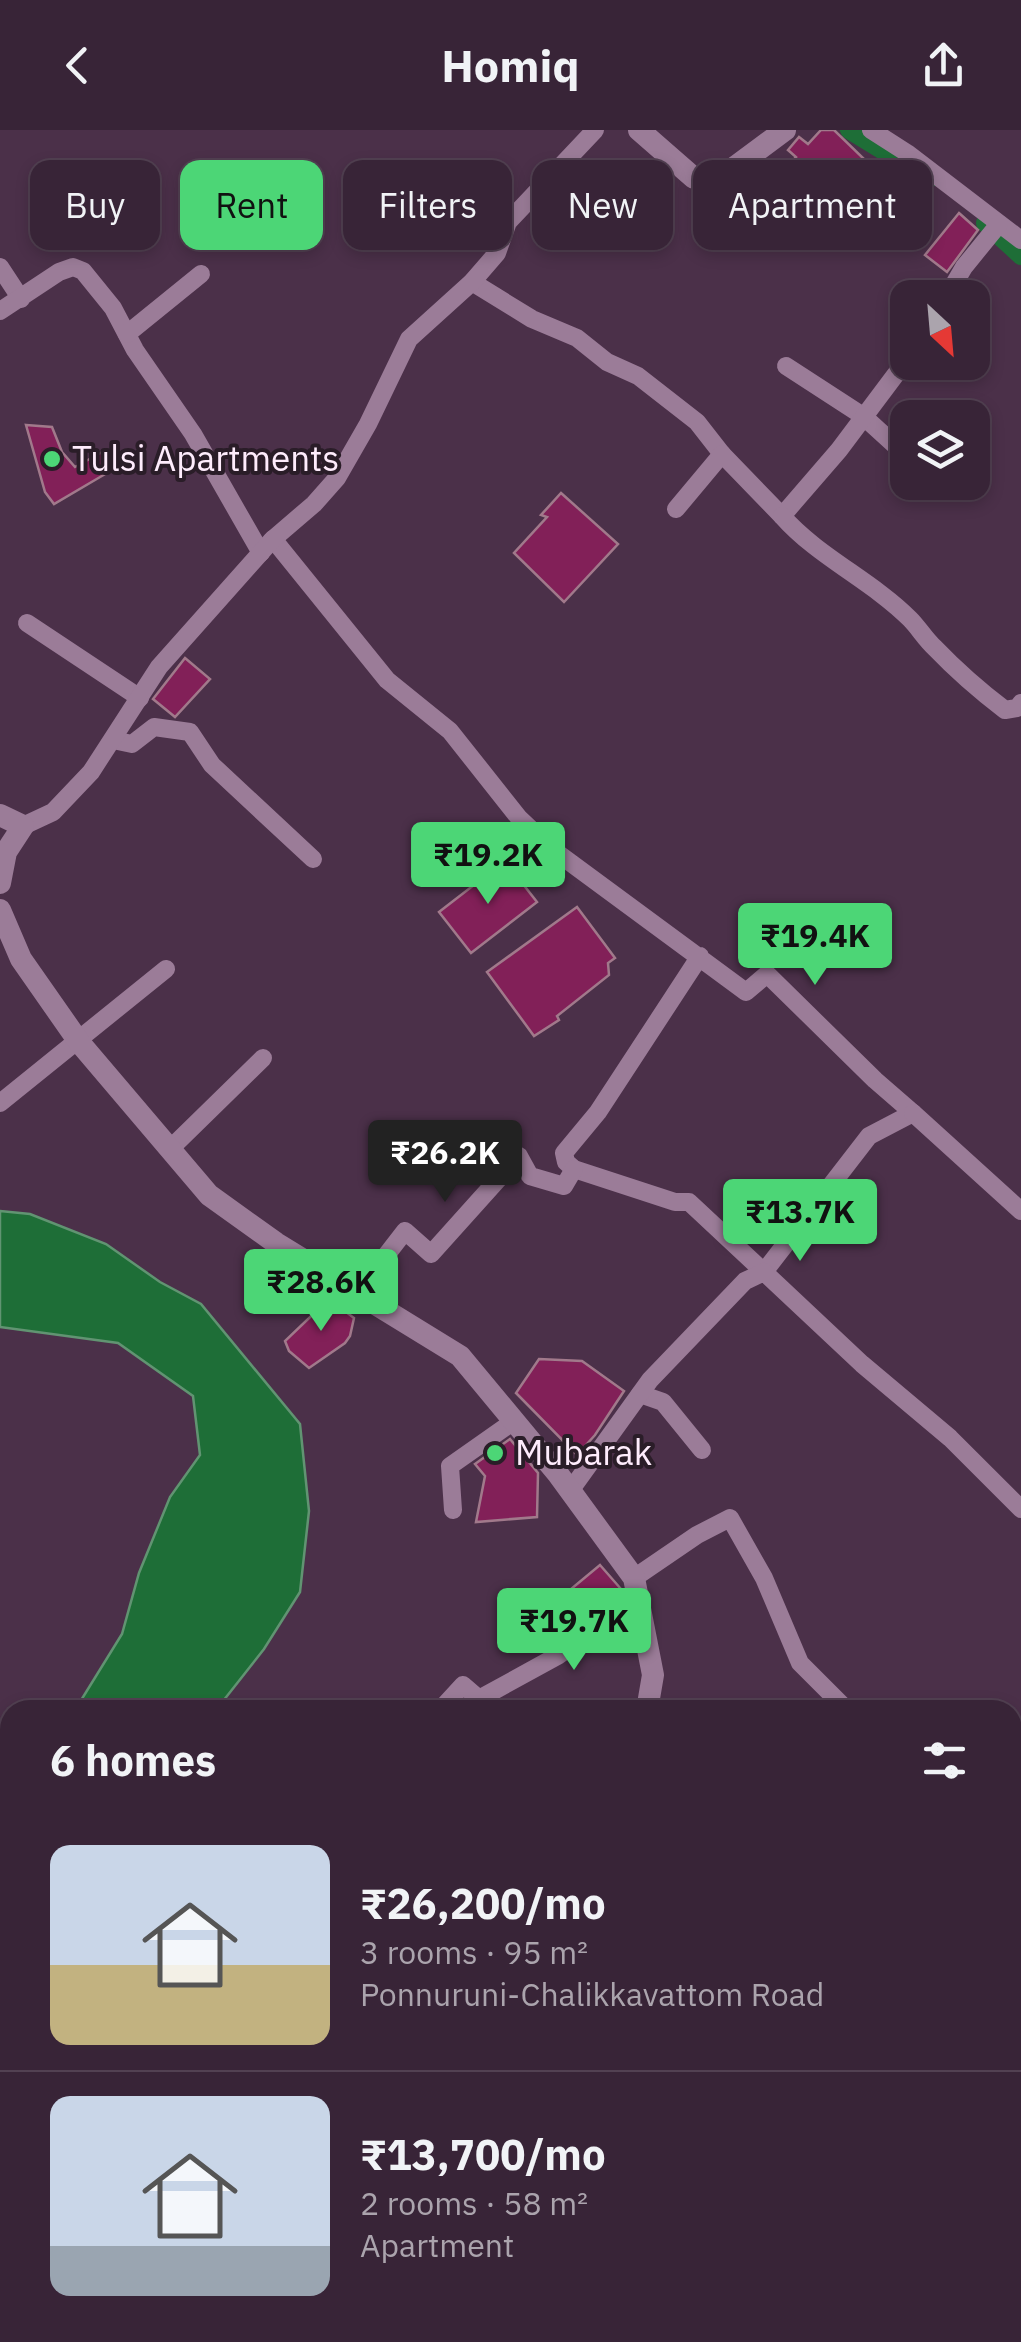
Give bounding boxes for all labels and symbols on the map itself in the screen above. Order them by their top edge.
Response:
north arrow [890,280,990,380]
place label: Tulsi Apartments [72,435,339,481]
marker: Tulsi Apartments [41,448,63,470]
pin: ₹19.2K [407,822,569,907]
pin: ₹19.4K [734,903,896,988]
pin: ₹26.2K [364,1120,526,1205]
pin: ₹13.7K [719,1179,881,1264]
pin: ₹28.6K [240,1249,402,1334]
place label: Mubarak [515,1429,652,1475]
marker: Mubarak [484,1442,506,1464]
pin: ₹19.7K [493,1588,655,1673]

